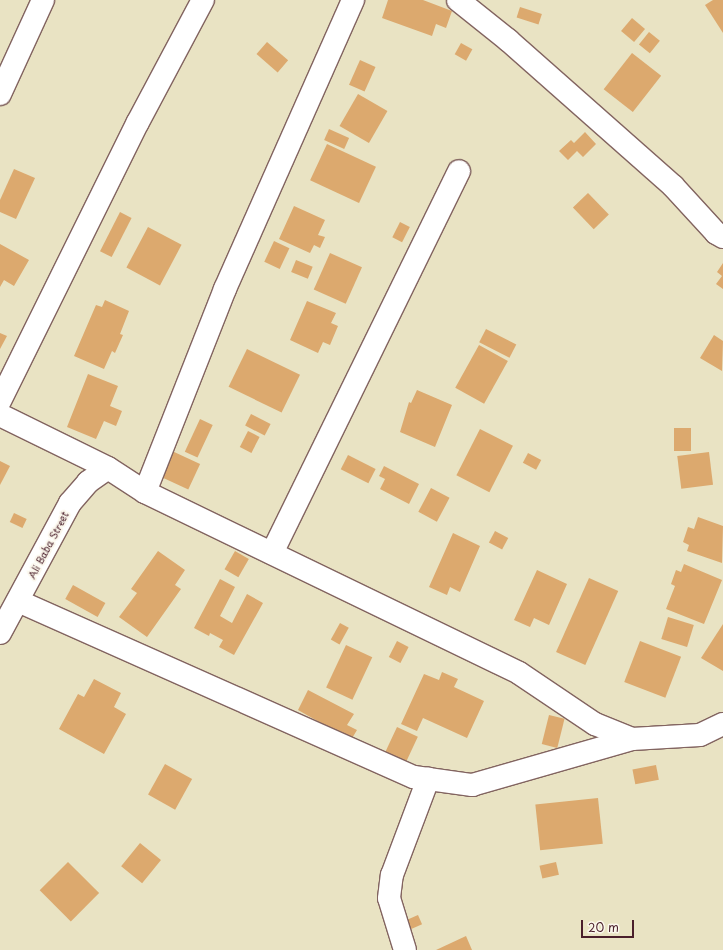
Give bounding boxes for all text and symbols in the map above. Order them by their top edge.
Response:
street label: Ali Baba Street [25,509,71,581]
scale bar [583,912,636,938]
text: 20 m [588,918,619,936]

